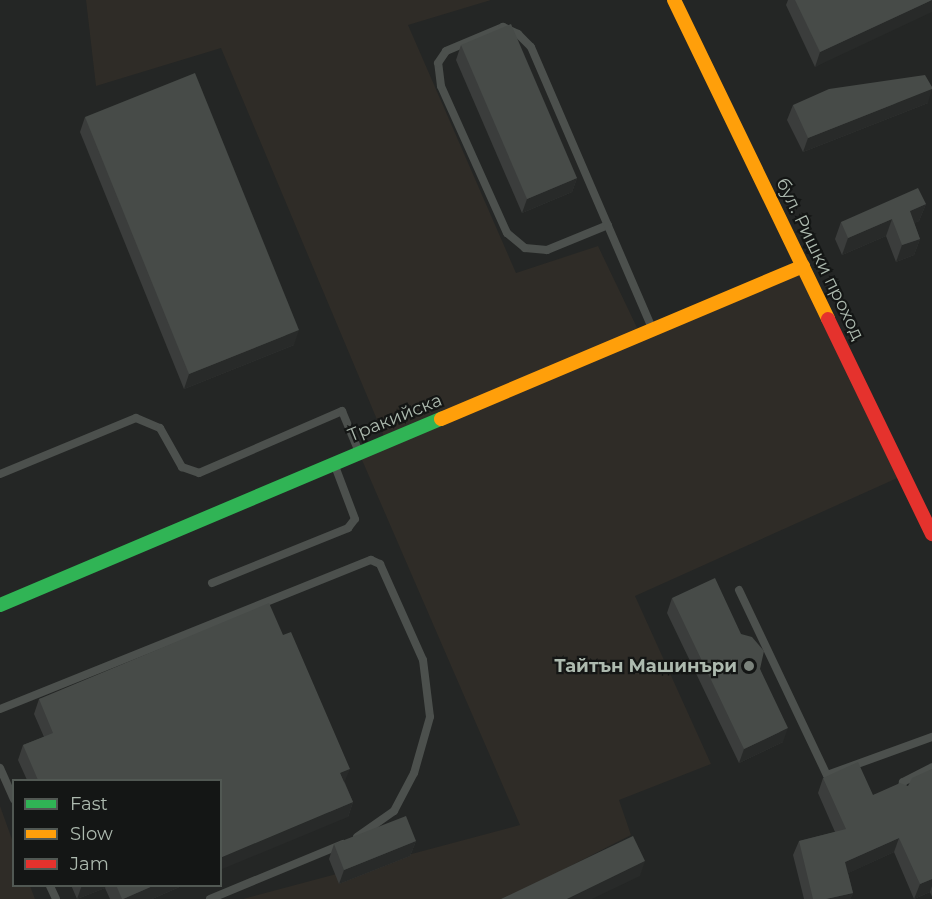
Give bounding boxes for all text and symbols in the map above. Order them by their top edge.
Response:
street label: бул. Ришки проход [771,174,869,344]
street label: Тракийска [345,389,445,447]
place label: Тайтън Машинъри [554,655,737,677]
marker: Тайтън Машинъри [742,659,756,673]
legend [12,779,222,887]
text: Fast [70,793,108,815]
text: Slow [70,823,113,845]
text: Jam [70,853,109,875]

